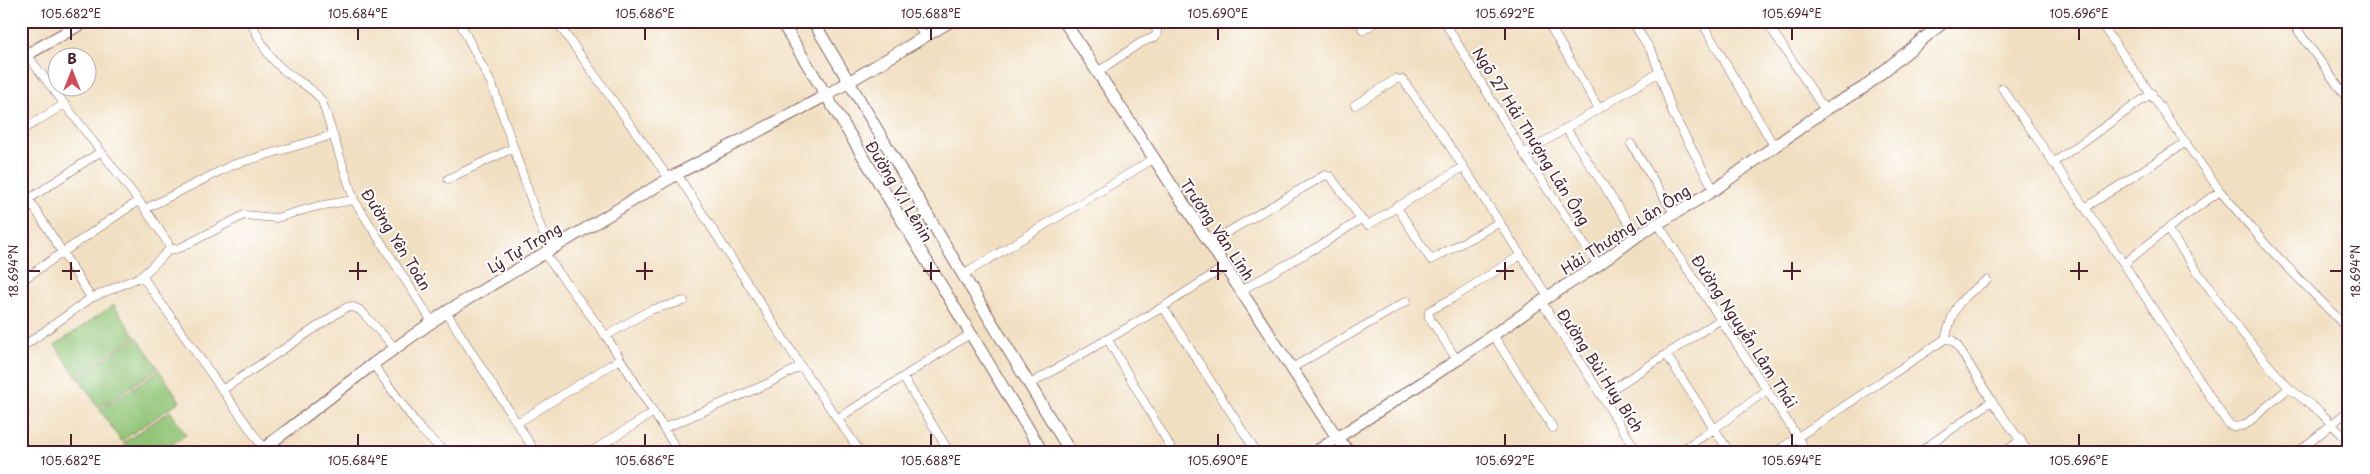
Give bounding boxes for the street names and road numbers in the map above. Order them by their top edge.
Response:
street label: Ngõ 27 Hải Thượng Lãn Ông [1468,42,1596,230]
street label: Đường V.I Lênin [861,136,939,246]
street label: Trương Văn Lĩnh [1175,174,1261,284]
street label: Hải Thượng Lãn Ông [1556,178,1694,280]
street label: Đường Yên Toàn [356,183,438,295]
street label: Lý Tự Trọng [483,216,565,278]
street label: Đường Nguyễn Lâm Thái [1686,249,1804,413]
street label: Đường Bùi Huy Bích [1552,303,1650,437]

